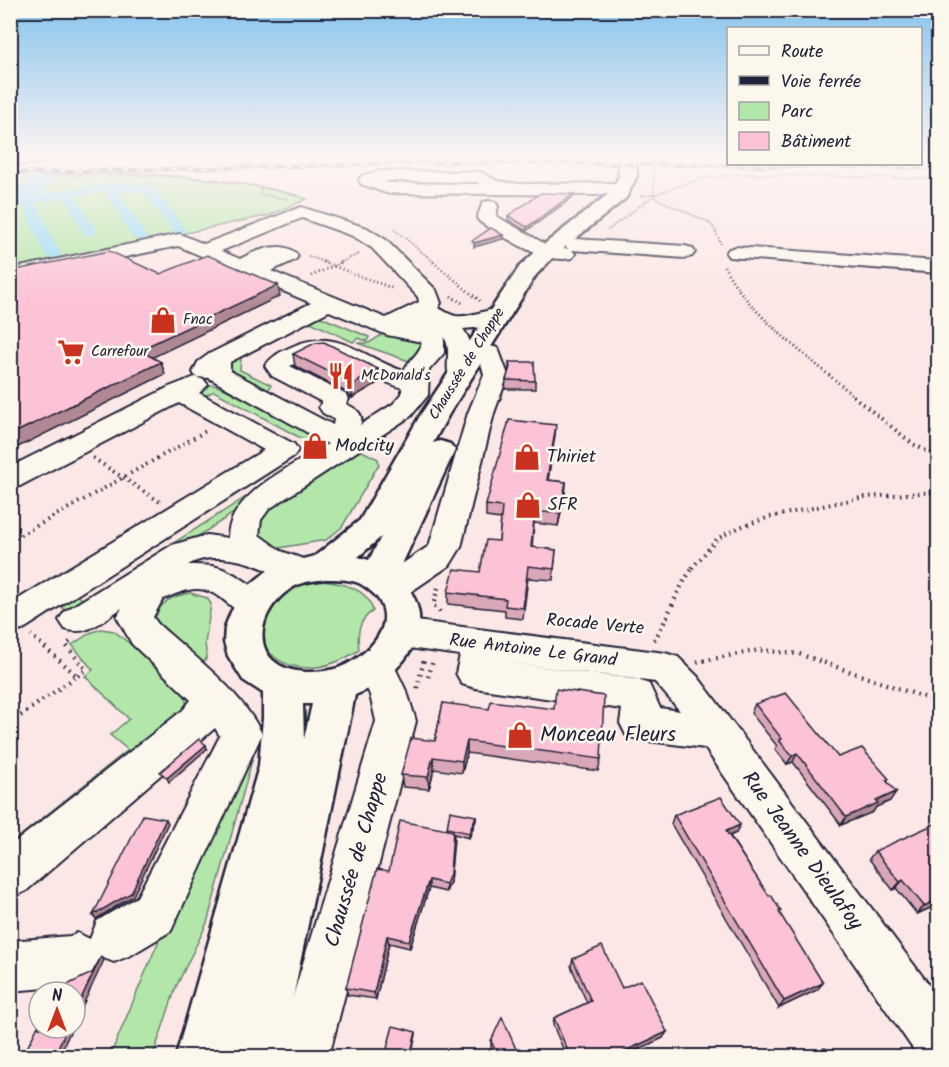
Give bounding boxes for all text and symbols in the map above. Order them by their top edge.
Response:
legend [727,27,922,165]
text: Route [781,38,823,67]
text: Voie ferrée [781,68,861,97]
text: Parc [781,98,813,127]
text: Bâtiment [781,128,852,157]
street label: Chaussée de Chappe [423,303,511,425]
shop icon: Fnac [148,305,178,335]
place label: Fnac [183,308,213,332]
supermarket icon: Carrefour [56,337,86,367]
place label: Carrefour [91,340,149,364]
restaurant icon: McDonald's [326,361,356,391]
place label: McDonald's [361,364,431,388]
shop icon: Modcity [300,431,330,461]
place label: Modcity [335,432,395,461]
shop icon: Thiriet [512,442,542,472]
place label: Thiriet [547,443,597,472]
shop icon: SFR [513,490,543,520]
place label: SFR [548,491,577,520]
street label: Rocade Verte [545,606,645,644]
street label: Rue Antoine Le Grand [448,626,619,676]
place label: Monceau Fleurs [540,719,676,752]
shop icon: Monceau Fleurs [505,720,535,750]
street label: Rue Jeanne Dieulafoy [733,764,871,938]
street label: Chaussée de Chappe [316,768,398,951]
north arrow [27,980,87,1040]
text: N [52,984,62,1009]

